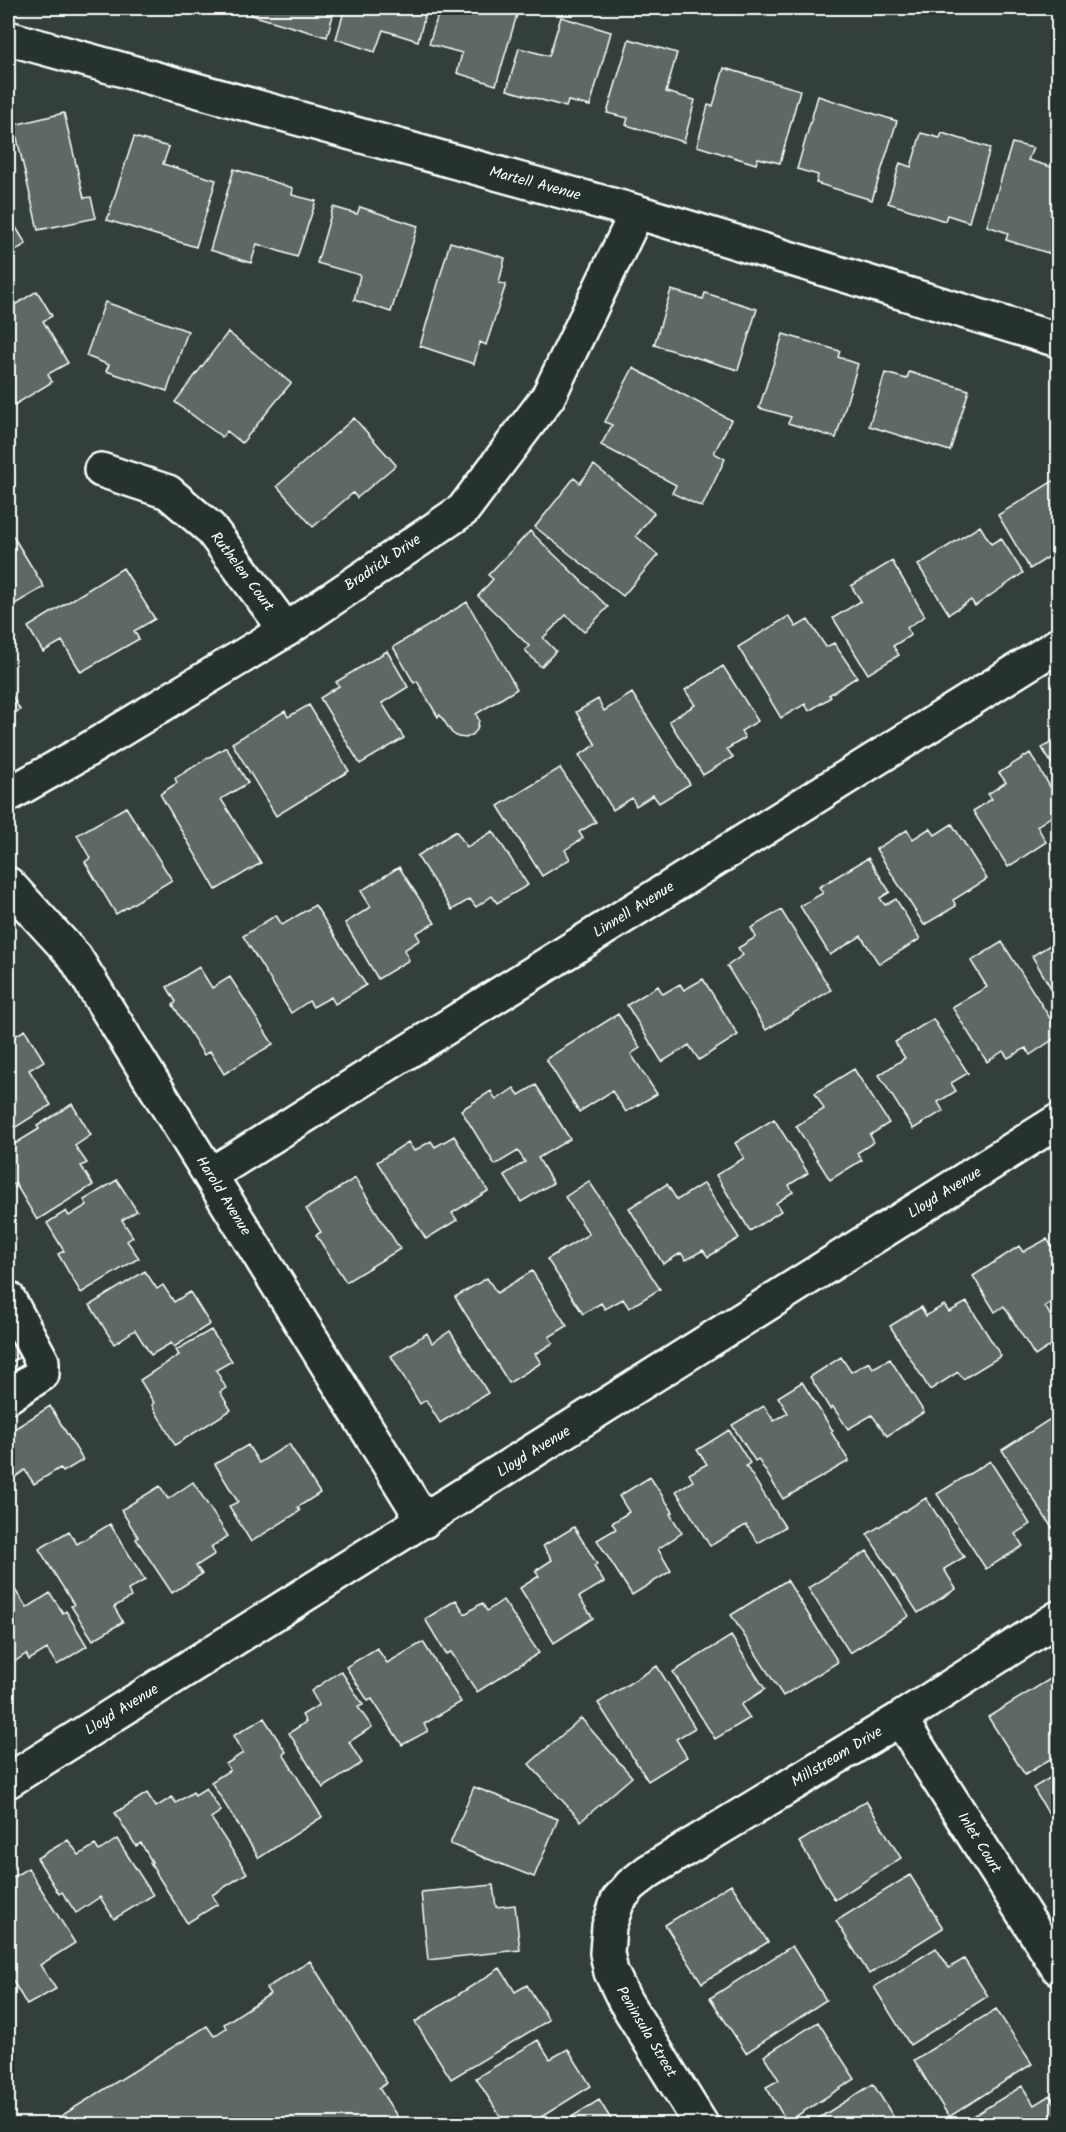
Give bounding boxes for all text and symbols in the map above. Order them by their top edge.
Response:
street label: Martell Avenue [487,160,584,208]
street label: Ruthelen Court [204,527,280,617]
street label: Bradrick Drive [340,528,427,598]
street label: Linnell Avenue [589,875,680,945]
street label: Harold Avenue [189,1151,257,1241]
street label: Lloyd Avenue [903,1161,987,1225]
street label: Lloyd Avenue [492,1420,576,1484]
street label: Lloyd Avenue [80,1678,164,1742]
street label: Millstream Drive [787,1720,888,1794]
street label: Inlet Court [951,1808,1007,1879]
street label: Peninsula Street [609,1982,683,2082]

